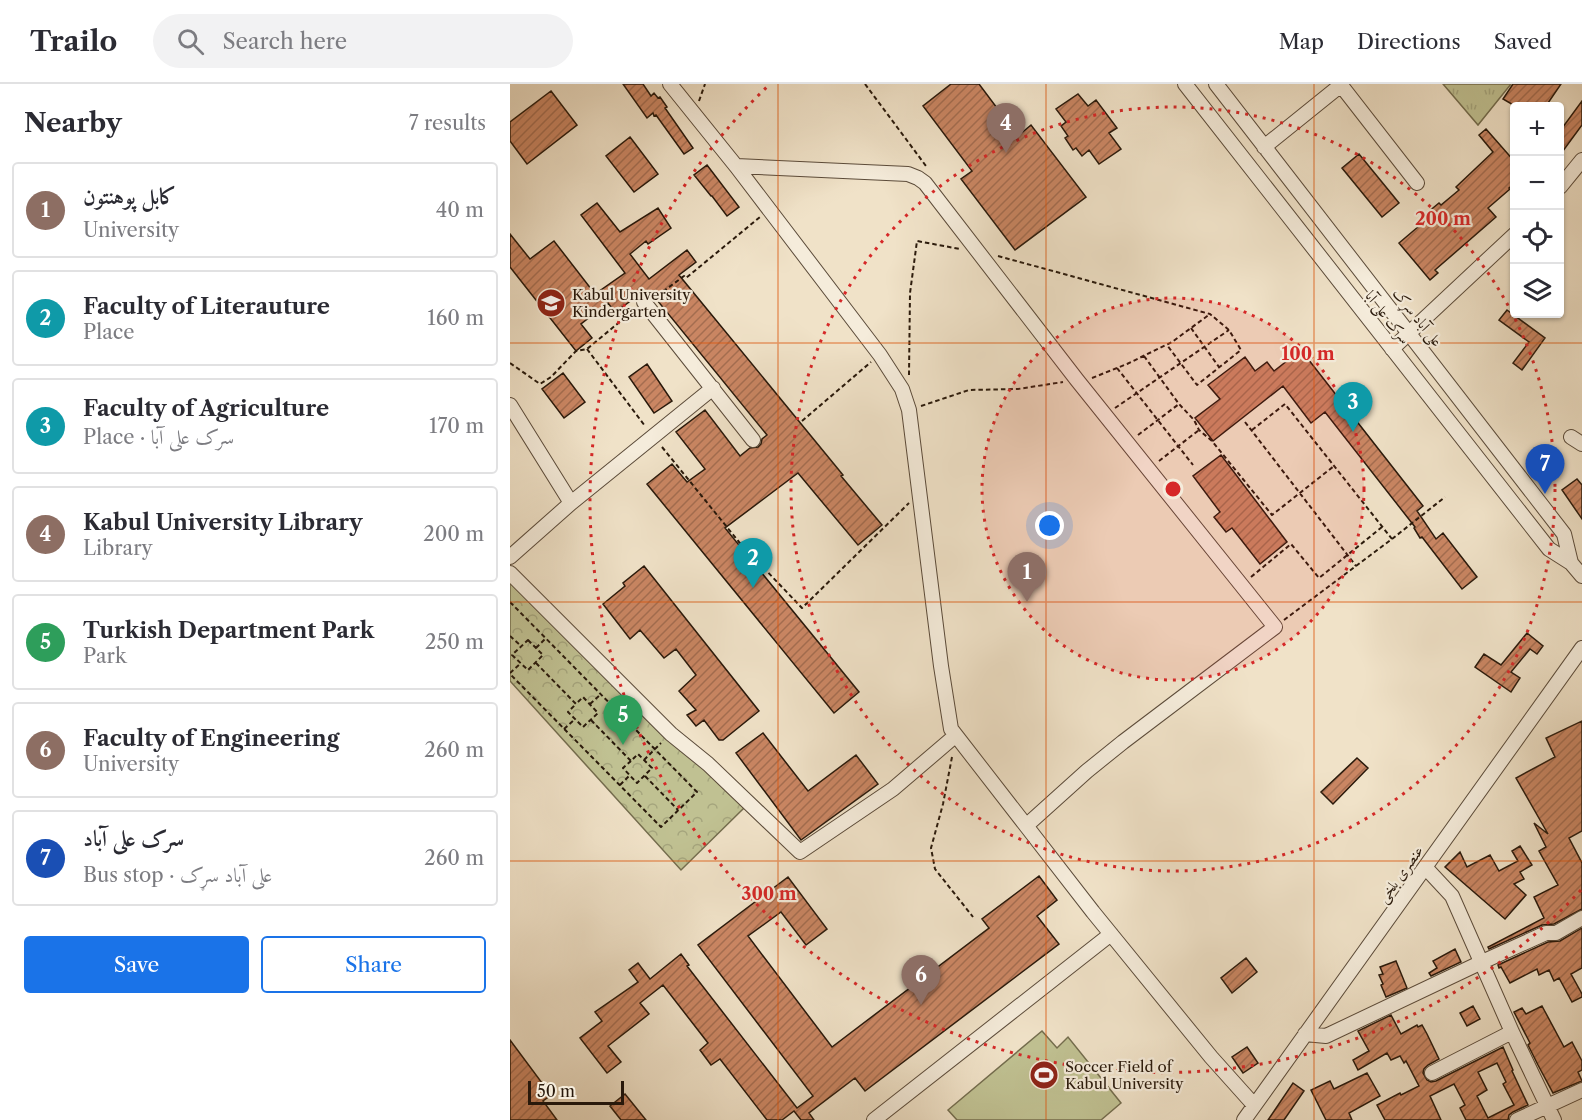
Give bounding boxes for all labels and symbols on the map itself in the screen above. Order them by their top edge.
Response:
pin: 4 [986,104,1026,153]
text: 200 m [1415,208,1471,230]
street label: علی آباد سړک [1387,284,1447,352]
place label: Kabul University Kindergarten [572,285,691,321]
street label: سرک علی آبا [1360,286,1415,349]
school or university icon: Kabul University Kindergarten [535,287,567,319]
text: 100 m [1281,343,1335,365]
pin: 3 [1334,382,1372,432]
pin: 7 [1526,444,1564,494]
centre of rings [1163,479,1183,499]
your location [1035,511,1064,540]
pin: 2 [734,538,772,588]
pin: 1 [1008,552,1046,602]
pin: 5 [604,696,642,745]
street label: عنصری بلخی [1373,842,1429,907]
text: 300 m [741,883,797,905]
pin: 6 [902,956,940,1005]
place label: Soccer Field of Kabul University [1065,1057,1184,1093]
sports icon: Soccer Field of Kabul University [1028,1059,1060,1091]
scale bar [528,1078,624,1106]

